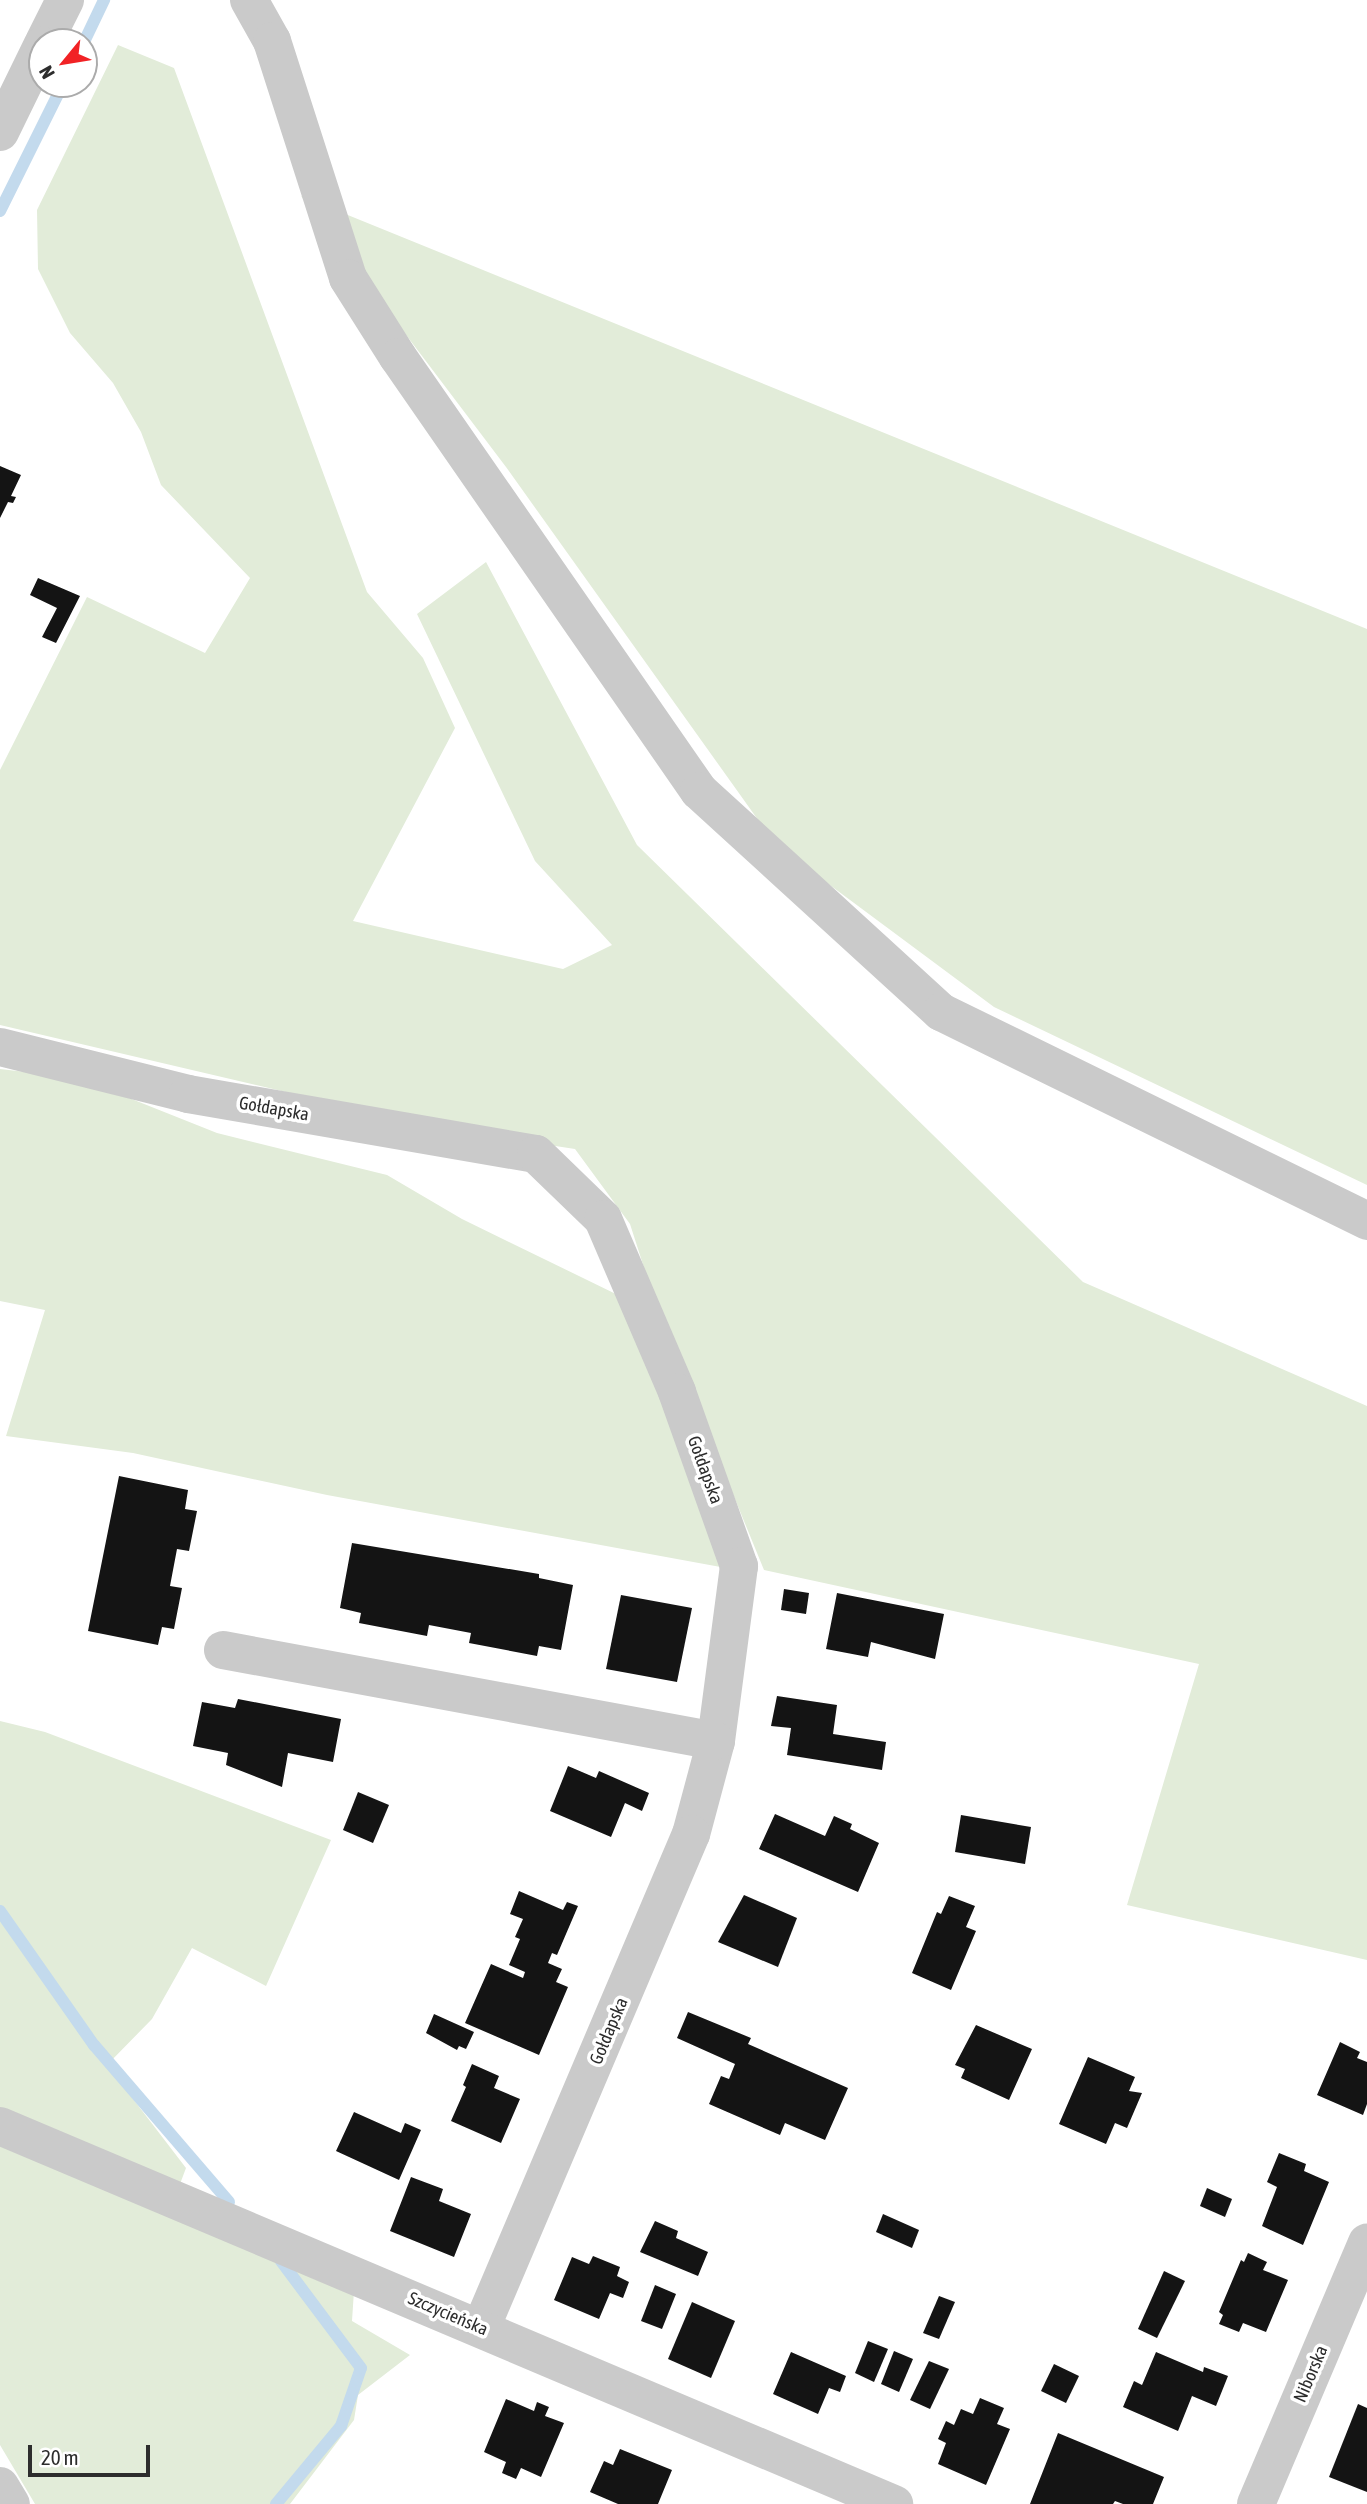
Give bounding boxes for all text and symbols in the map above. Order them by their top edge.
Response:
north arrow [28,28,98,98]
text: N [34,62,59,83]
street label: Gołdapska [237,1092,311,1126]
street label: Gołdapska [683,1433,727,1507]
street label: Gołdapska [585,1994,633,2068]
street label: Szczycieńska [405,2288,491,2340]
street label: Niborska [1289,2342,1333,2406]
scale bar [32,2430,154,2474]
text: 20 m [41,2445,79,2469]

